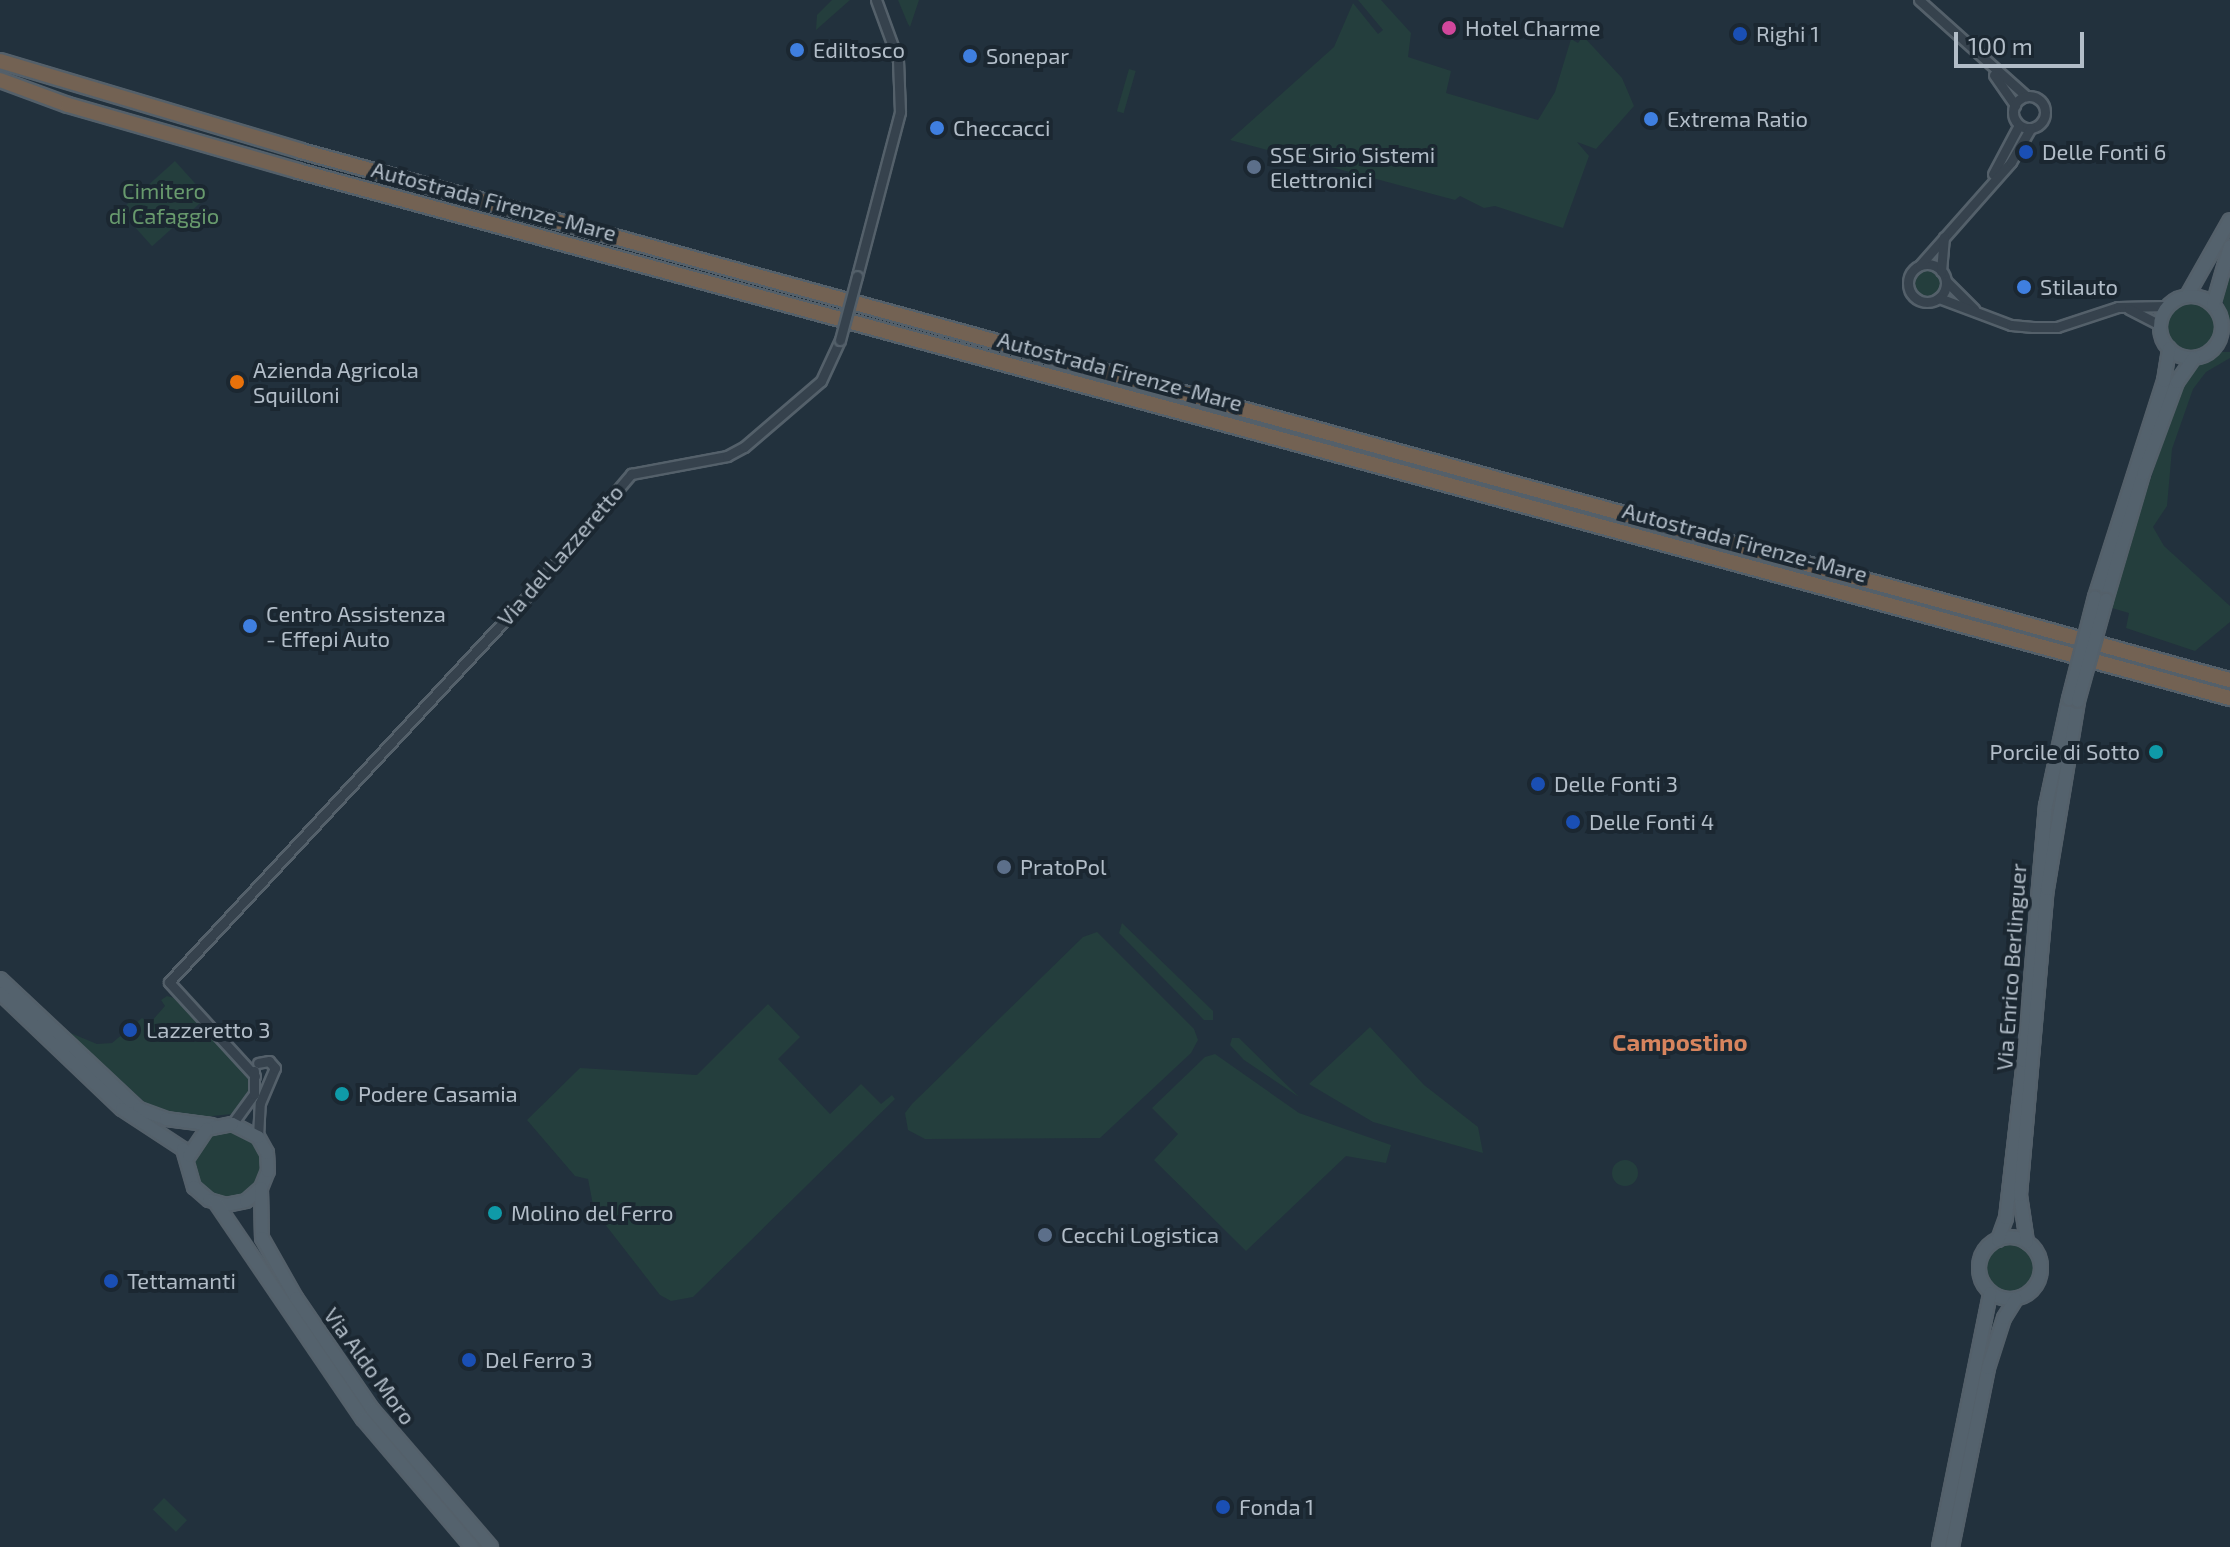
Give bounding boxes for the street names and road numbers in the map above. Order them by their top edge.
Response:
street label: Autostrada Firenze-Mare [369,156,619,246]
street label: Autostrada Firenze-Mare [995,326,1245,416]
street label: Via del Lazzeretto [491,479,629,631]
street label: Autostrada Firenze-Mare [1620,497,1870,587]
street label: Via Enrico Berlinguer [1991,862,2031,1072]
street label: Via Aldo Moro [319,1302,421,1430]

